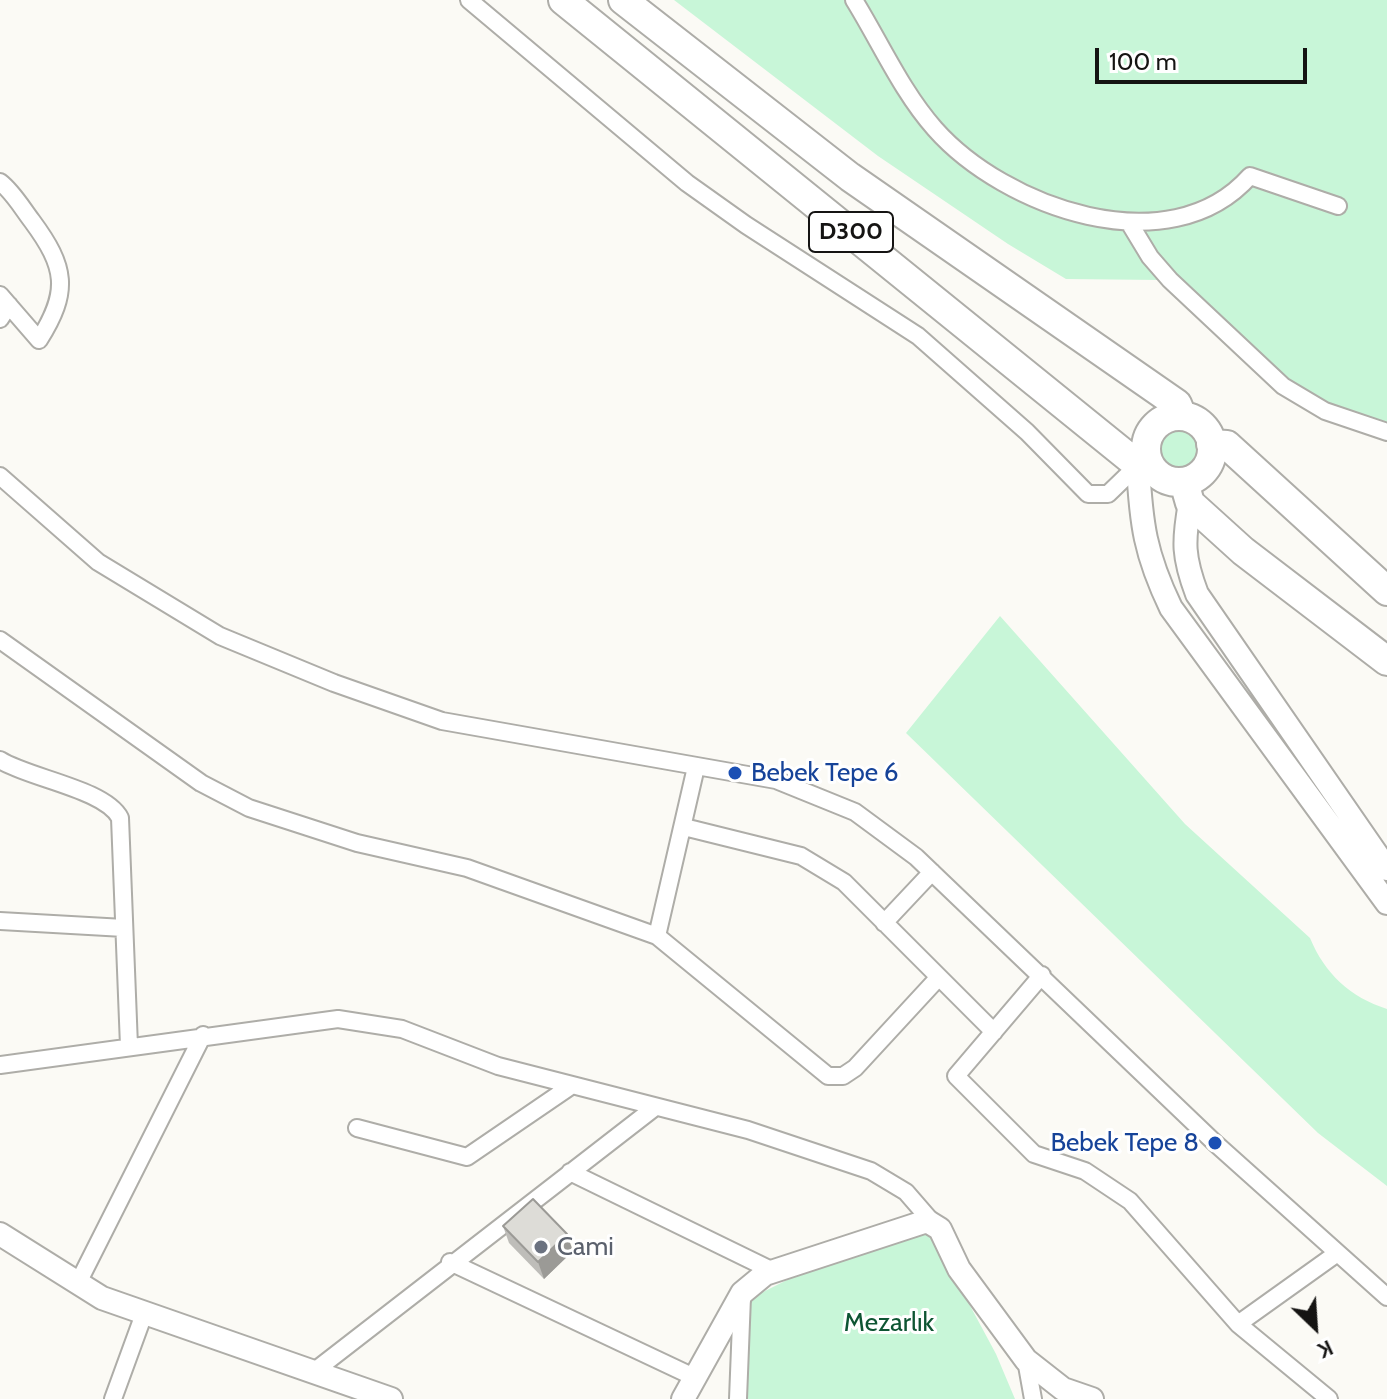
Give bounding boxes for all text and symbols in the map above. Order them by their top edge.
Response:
scale bar [1099,32,1311,82]
text: 100 m [1109,47,1177,76]
road number: D300 [809,212,893,252]
place label: Bebek Tepe 6 [751,757,899,789]
marker: Bebek Tepe 6 [726,764,744,782]
place label: Bebek Tepe 8 [1050,1127,1199,1159]
marker: Bebek Tepe 8 [1206,1134,1224,1152]
place label: Cami [557,1231,614,1263]
marker: Cami [532,1238,550,1256]
north arrow [1275,1287,1355,1367]
park label: Mezarlık [844,1307,934,1339]
text: K [1313,1334,1337,1364]

